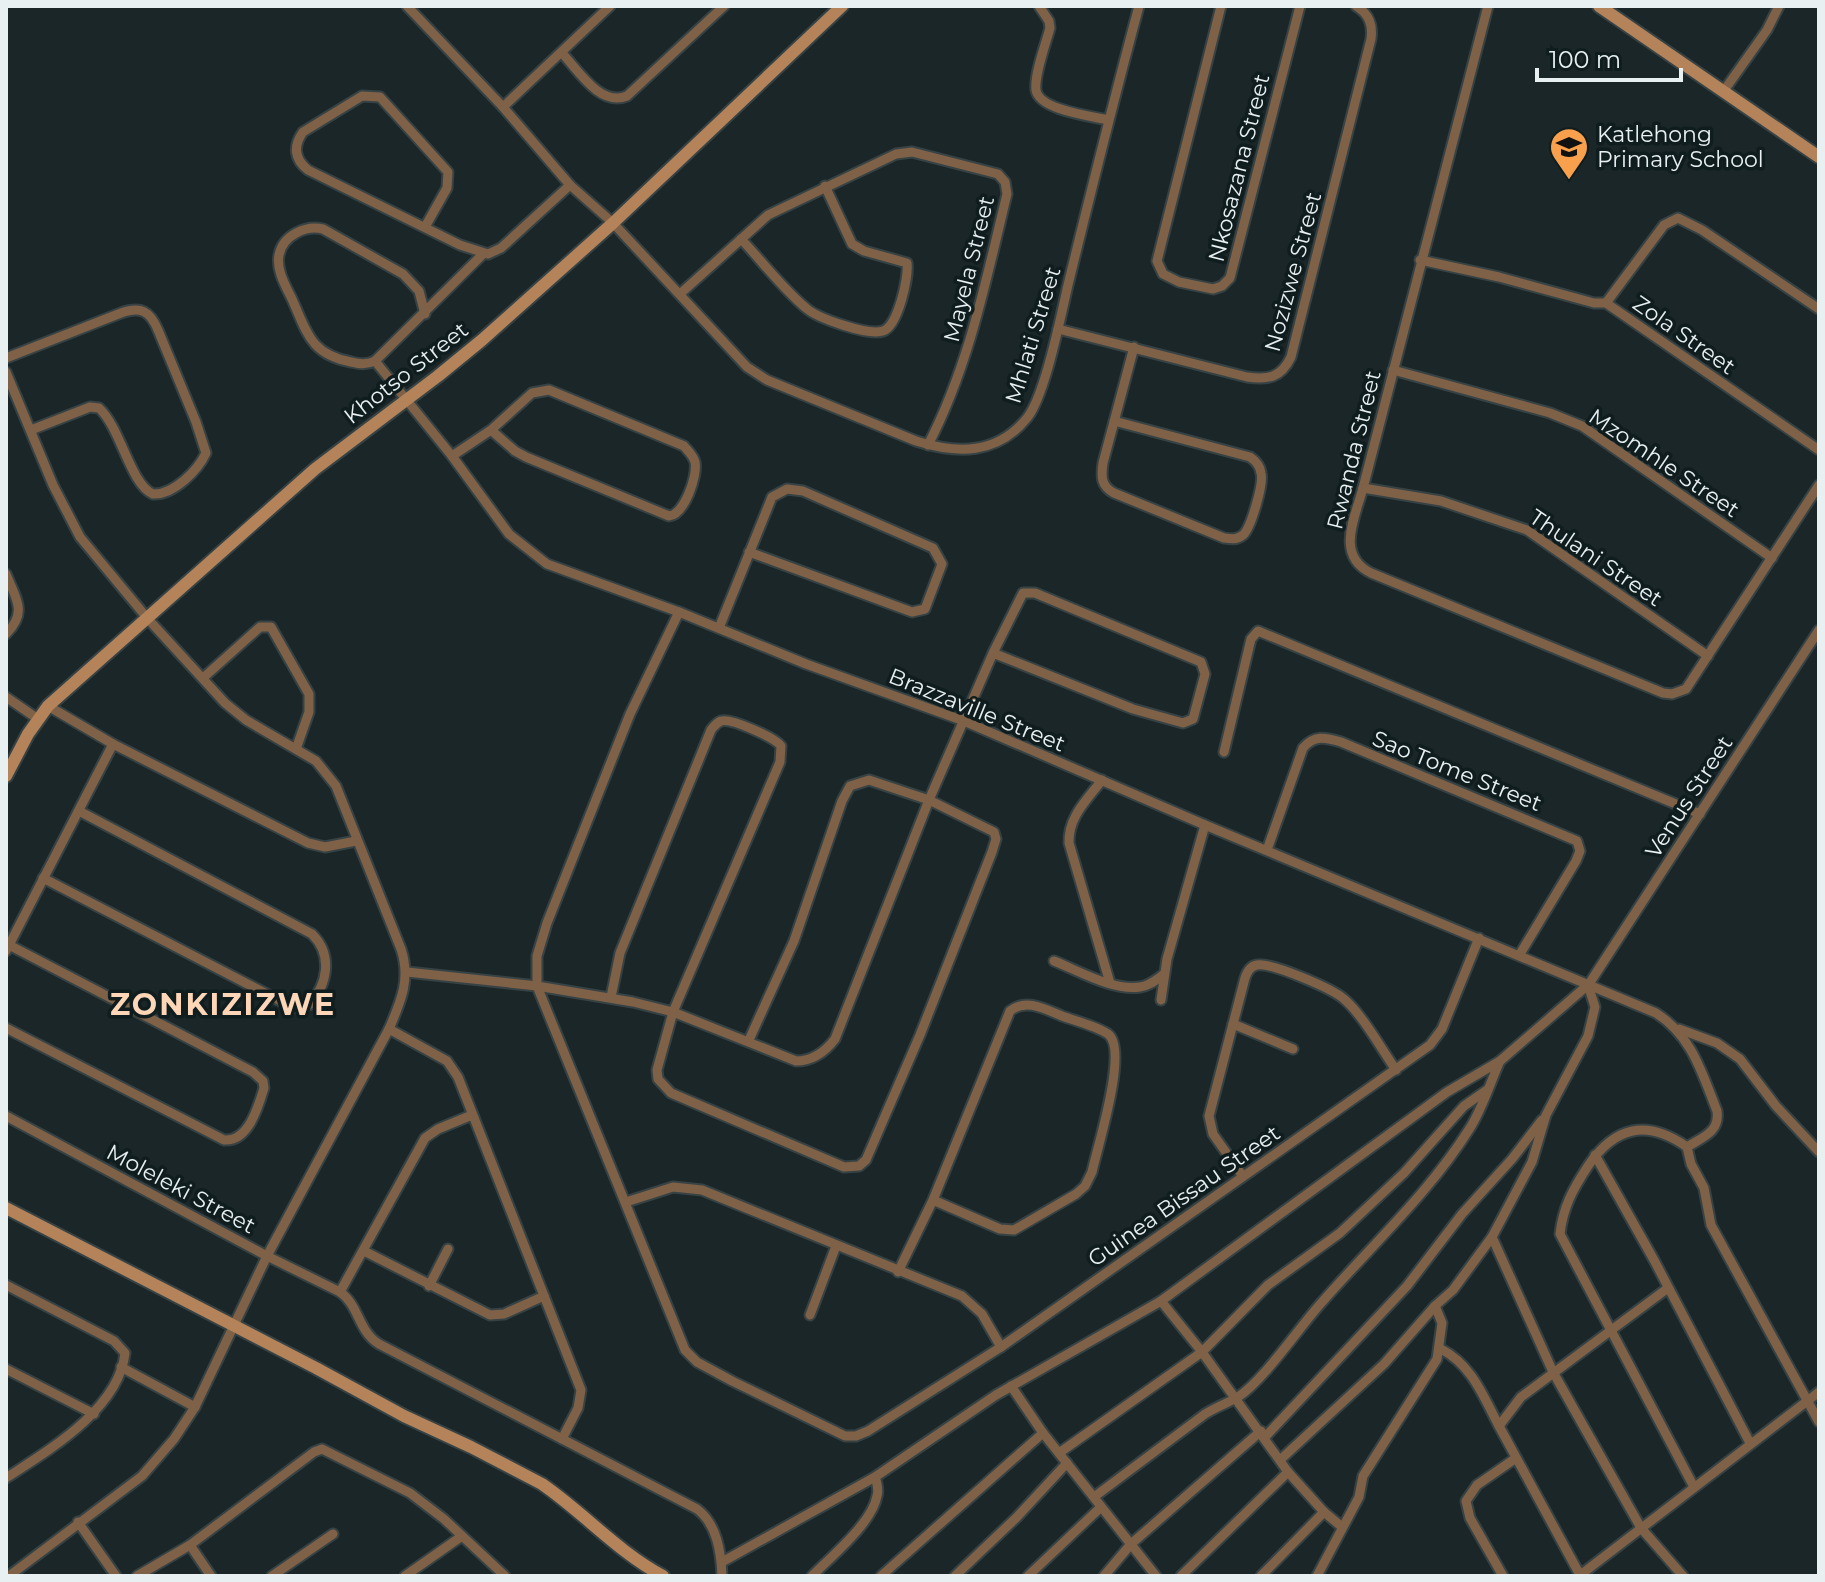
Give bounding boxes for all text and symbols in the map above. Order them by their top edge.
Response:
scale bar [1537,32,1681,82]
text: 100 m [1549,45,1621,74]
street label: Nkosazana Street [1203,71,1275,265]
place label: Katlehong Primary School [1597,121,1764,173]
school or university icon: Katlehong Primary School [1548,126,1590,181]
street label: Nozizwe Street [1259,189,1327,355]
street label: Mayela Street [938,193,1000,345]
street label: Mhlati Street [999,263,1067,407]
street label: Zola Street [1628,290,1741,380]
street label: Khotso Street [339,316,473,430]
street label: Rwanda Street [1321,368,1387,532]
street label: Mzomhle Street [1584,403,1744,523]
street label: Thulani Street [1525,504,1668,612]
street label: Brazzaville Street [885,662,1069,758]
street label: Sao Tome Street [1368,725,1546,817]
street label: Venus Street [1640,731,1739,863]
district label: ZONKIZIZWE [110,986,336,1023]
street label: Guinea Bissau Street [1083,1119,1285,1273]
street label: Moleleki Street [102,1138,260,1240]

